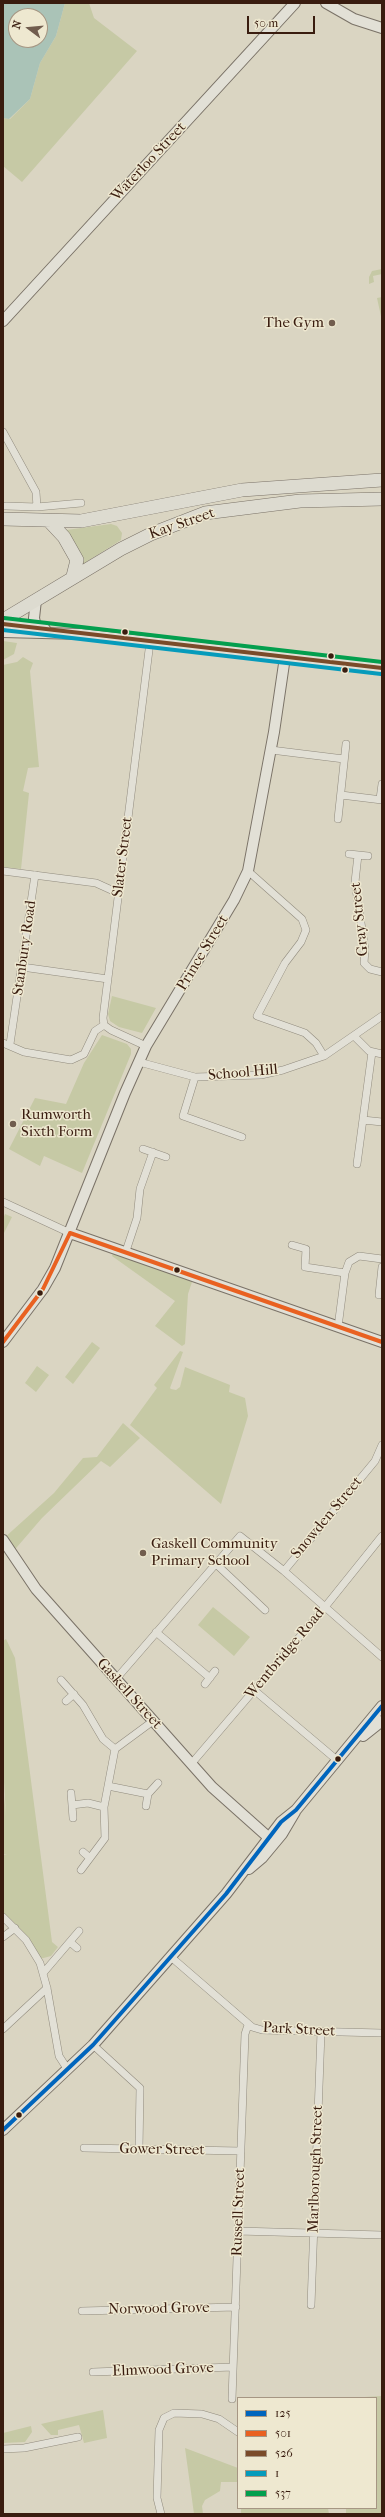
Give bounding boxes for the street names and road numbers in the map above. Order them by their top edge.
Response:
street label: Waterloo Street [108,119,190,205]
street label: Kay Street [147,504,217,544]
street label: Slater Street [109,816,137,898]
street label: Gray Street [347,881,373,957]
street label: Stanbury Road [9,899,41,997]
street label: Prince Street [173,912,233,994]
street label: School Hill [207,1061,279,1085]
street label: Snowden Street [287,1473,367,1563]
street label: Wentbridge Road [242,1605,328,1703]
street label: Gaskell Street [93,1655,165,1733]
street label: Park Street [262,2019,336,2041]
street label: Marlborough Street [305,2105,327,2233]
street label: Gower Street [119,2140,205,2160]
street label: Russell Street [228,2167,250,2257]
street label: Norwood Grove [108,2299,210,2319]
street label: Elmwood Grove [112,2359,214,2381]

